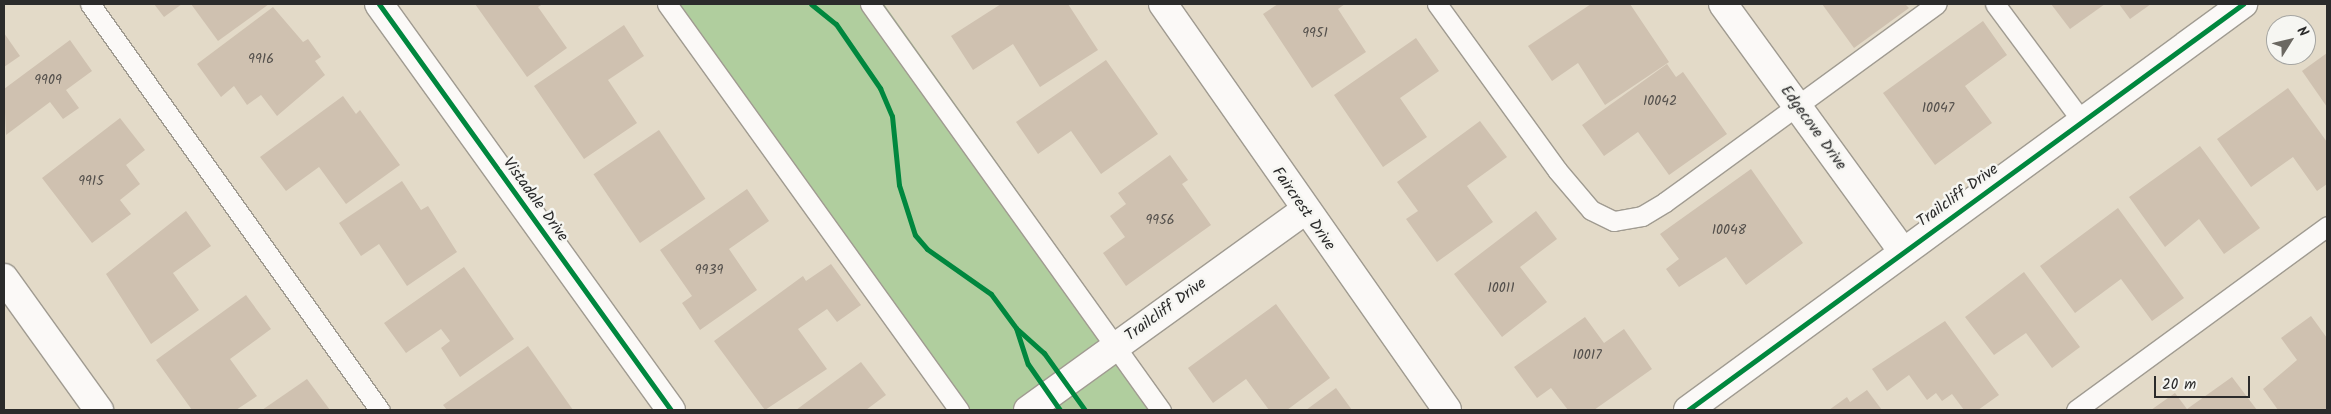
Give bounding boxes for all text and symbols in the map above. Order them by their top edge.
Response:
north arrow [2266,15,2316,65]
text: N [2291,22,2314,42]
house number: 9951 [1302,25,1328,41]
house number: 9916 [248,51,274,67]
house number: 9909 [34,72,62,88]
street label: Edgecove Drive [1776,82,1850,174]
house number: 10042 [1643,93,1677,109]
house number: 10047 [1922,100,1954,116]
street label: Vistadale Drive [498,154,572,246]
street label: Trailcliff Drive [1914,160,2002,232]
street label: Faircrest Drive [1267,164,1339,254]
house number: 9915 [78,173,104,189]
house number: 9956 [1146,212,1174,228]
house number: 10048 [1712,222,1746,238]
house number: 9939 [695,262,723,278]
street label: Trailcliff Drive [1122,274,1210,346]
house number: 10011 [1487,280,1515,296]
house number: 10017 [1572,347,1602,363]
scale bar [2156,366,2252,398]
text: 20 m [2162,373,2196,397]

